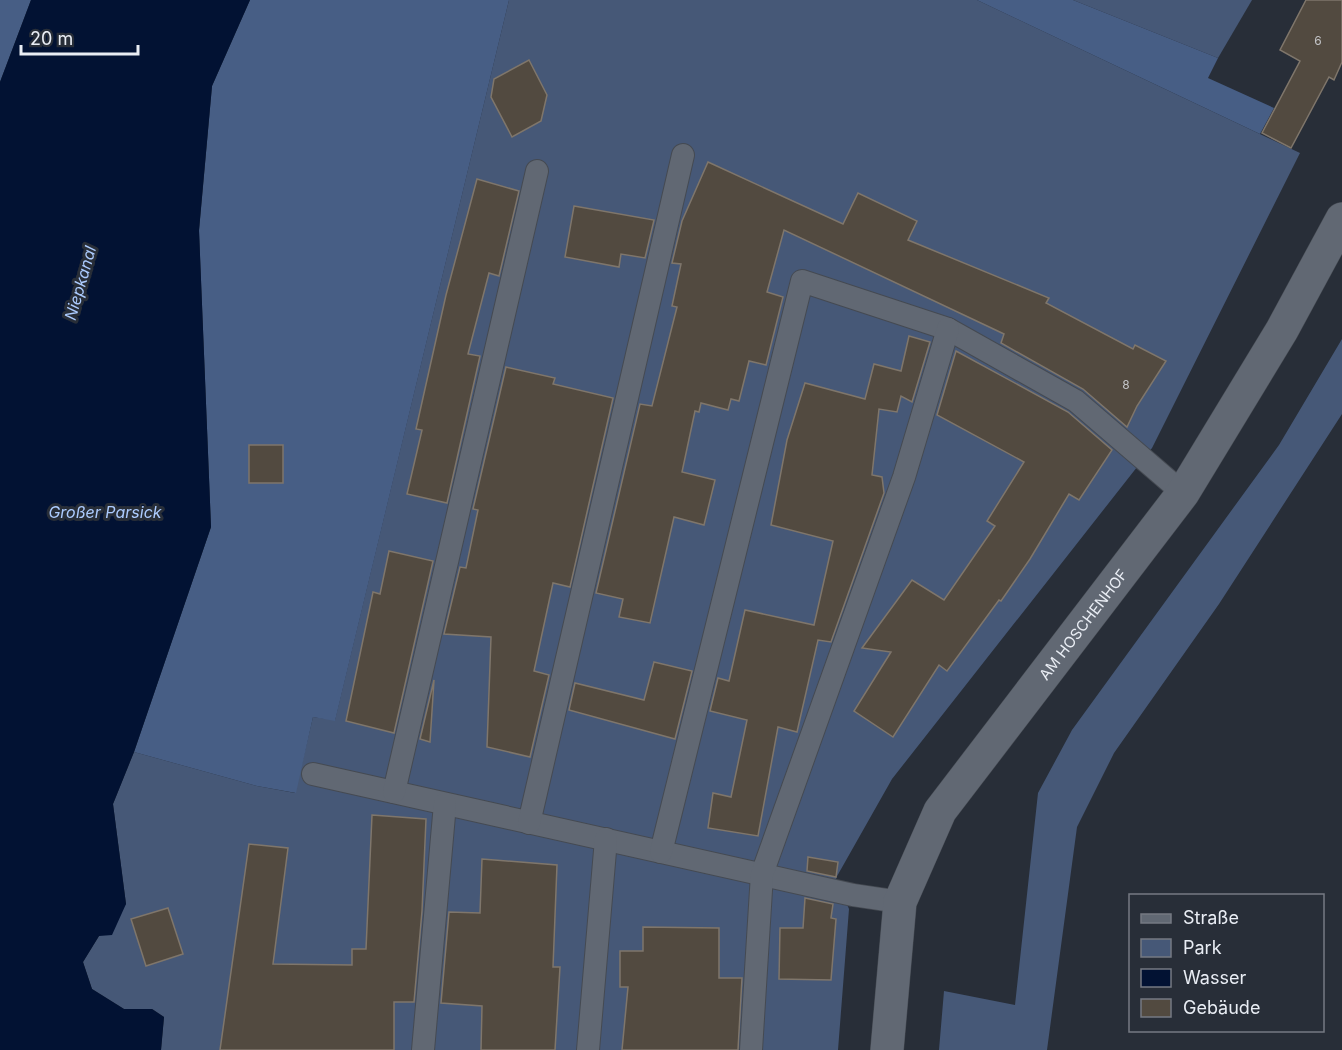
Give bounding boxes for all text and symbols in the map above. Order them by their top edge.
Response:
scale bar [21,18,138,56]
text: 20 m [30,28,73,49]
house number: 6 [1314,33,1322,48]
water label: Niepkanal [60,243,100,322]
house number: 8 [1122,377,1130,392]
water label: Großer Parsick [48,502,162,522]
street label: AM HOSCHENHOF [1034,565,1131,683]
legend [1129,894,1324,1032]
text: Straße [1183,907,1239,928]
text: Park [1183,937,1222,958]
text: Wasser [1183,967,1246,988]
text: Gebäude [1183,997,1260,1018]

